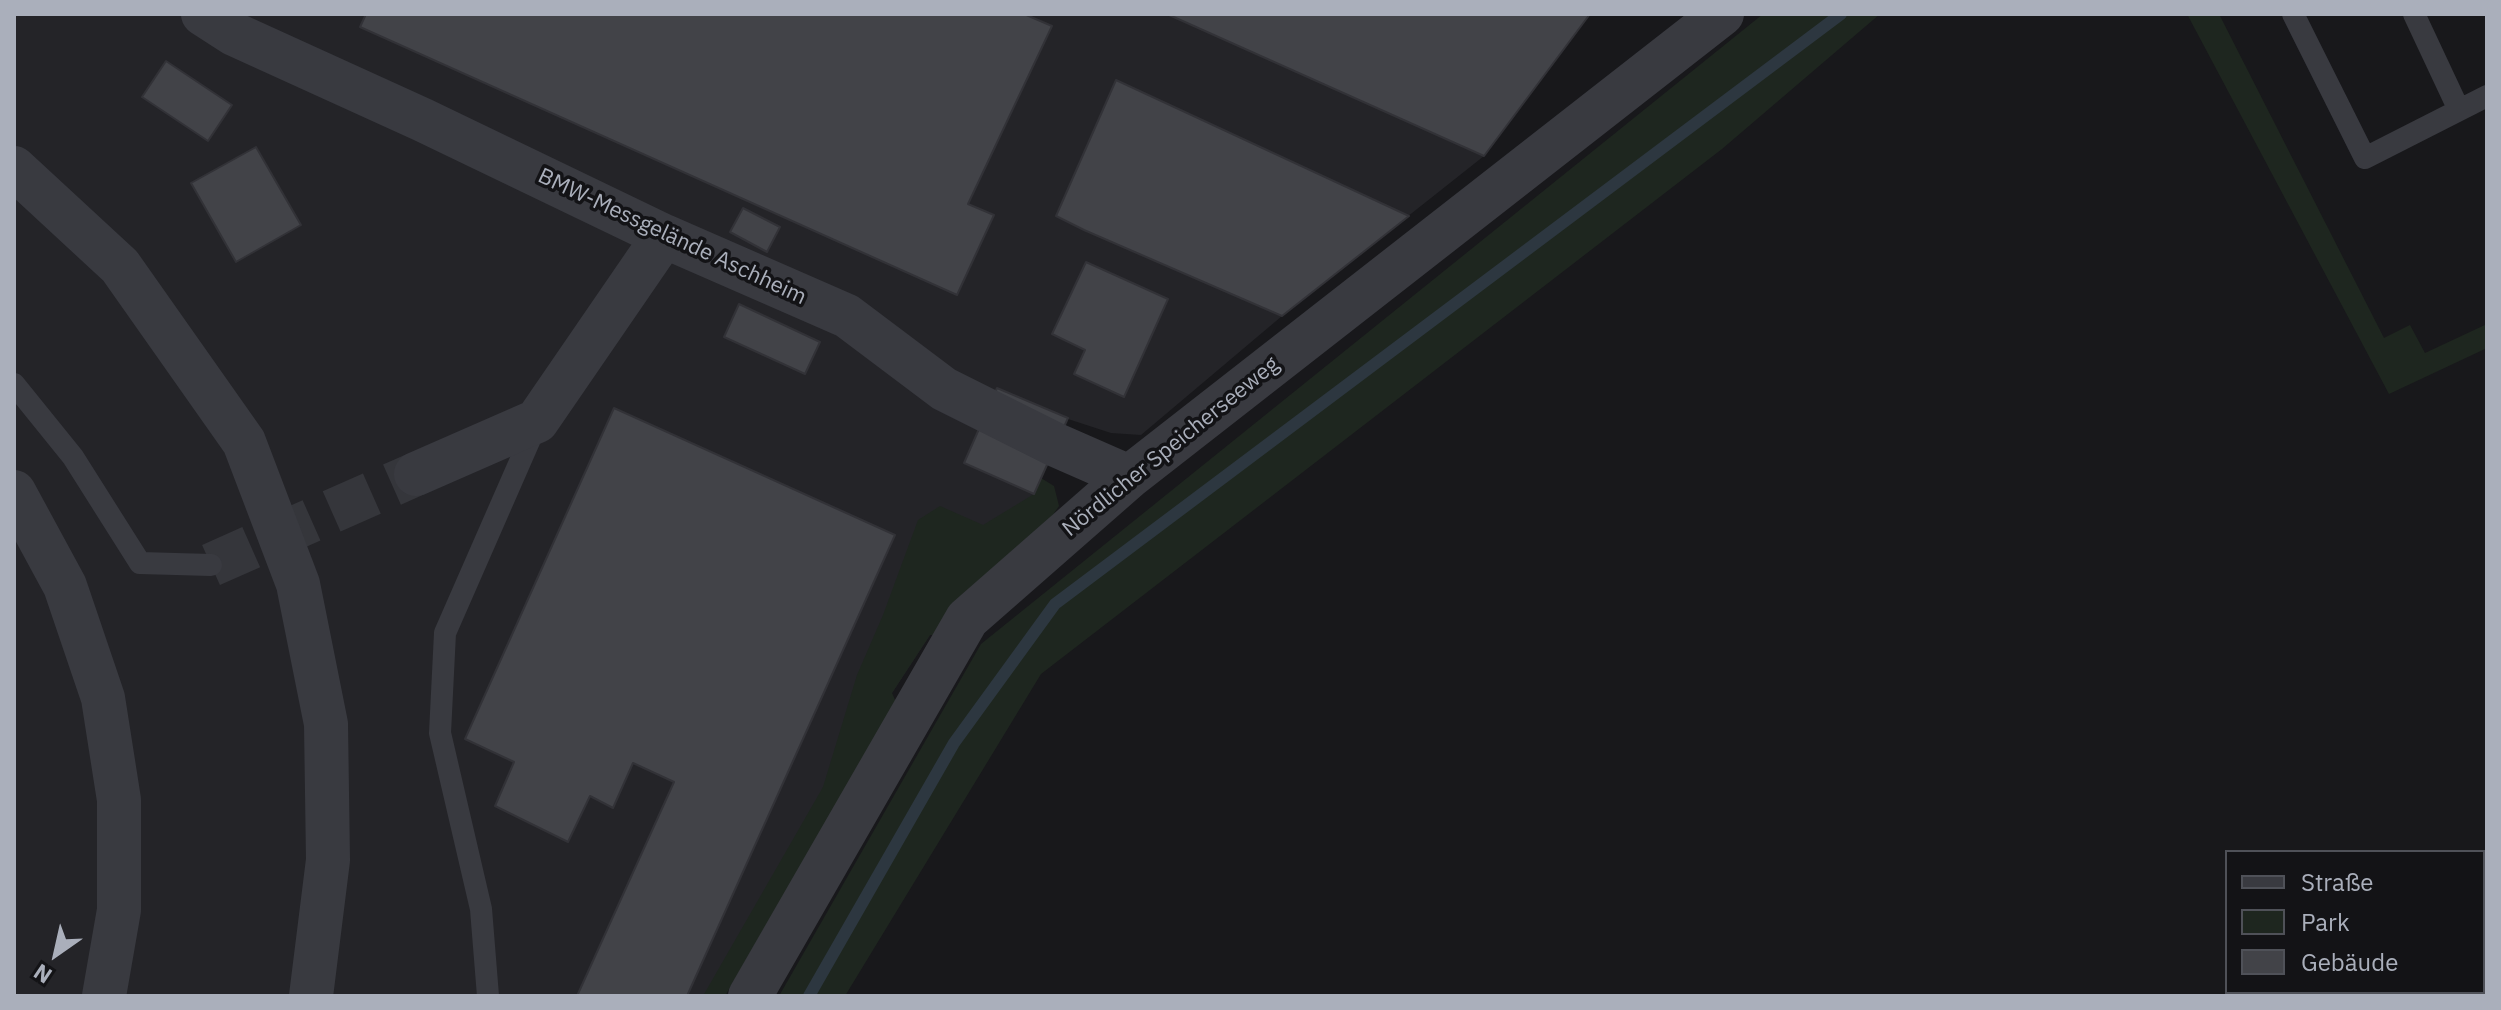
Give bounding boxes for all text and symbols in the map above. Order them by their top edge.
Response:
street label: BMW-Messgelände Aschheim [534,163,810,311]
street label: Nördlicher Speicherseeweg [1057,351,1285,543]
legend [2225,850,2485,994]
text: Straße [2301,866,2373,898]
text: Park [2301,906,2350,938]
north arrow [16,914,96,994]
text: Gebäude [2301,946,2398,978]
text: N [28,958,57,991]

